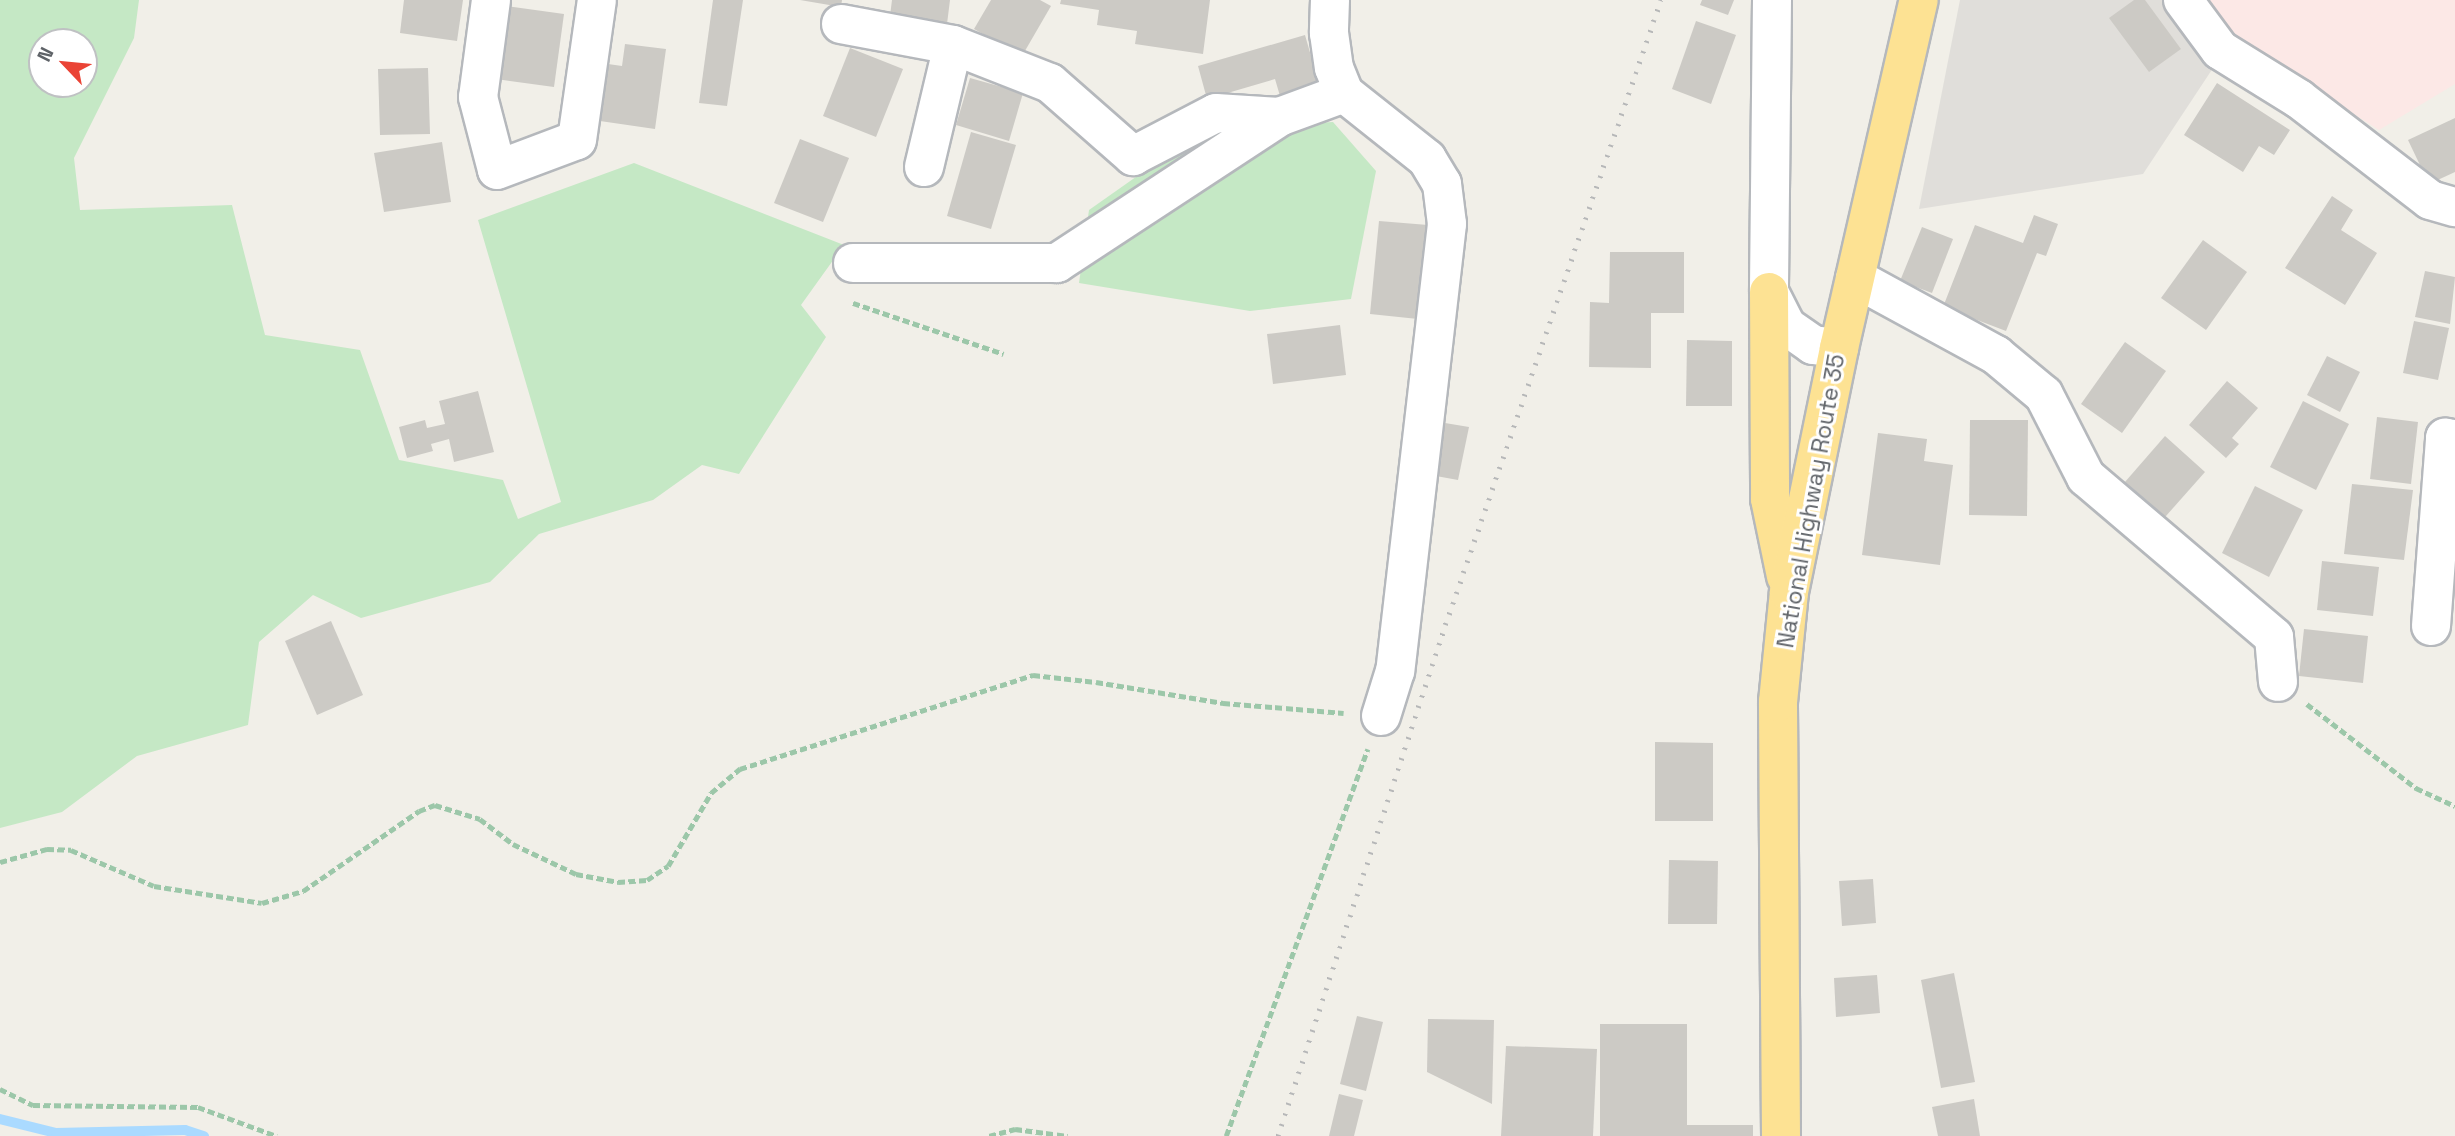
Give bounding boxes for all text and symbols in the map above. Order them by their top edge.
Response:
north arrow [28,28,98,98]
text: N [31,43,59,66]
street label: National Highway Route 35 [1772,352,1850,650]

